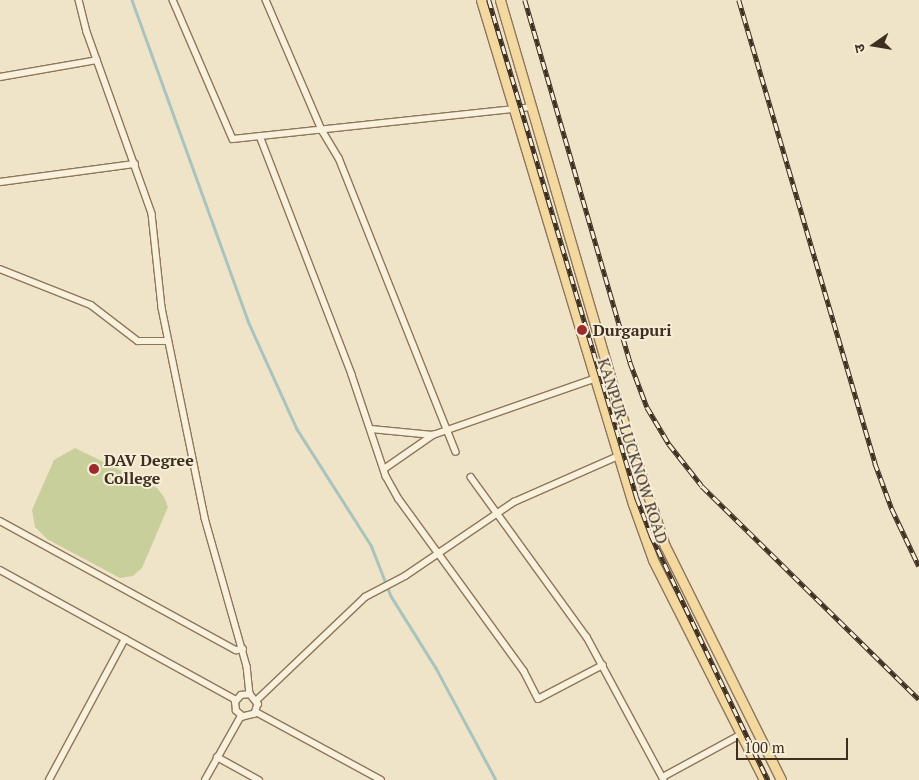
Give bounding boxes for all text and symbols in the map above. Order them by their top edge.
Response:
north arrow [849,20,899,70]
text: उ [849,42,869,55]
place label: Durgapuri [593,320,671,340]
marker: Durgapuri [575,323,589,337]
street label: KANPUR-LUCKNOW ROAD [594,356,672,546]
place label: DAV Degree College [104,450,194,488]
marker: DAV Degree College [88,463,100,475]
scale bar [739,728,852,760]
text: 100 m [744,737,785,757]

